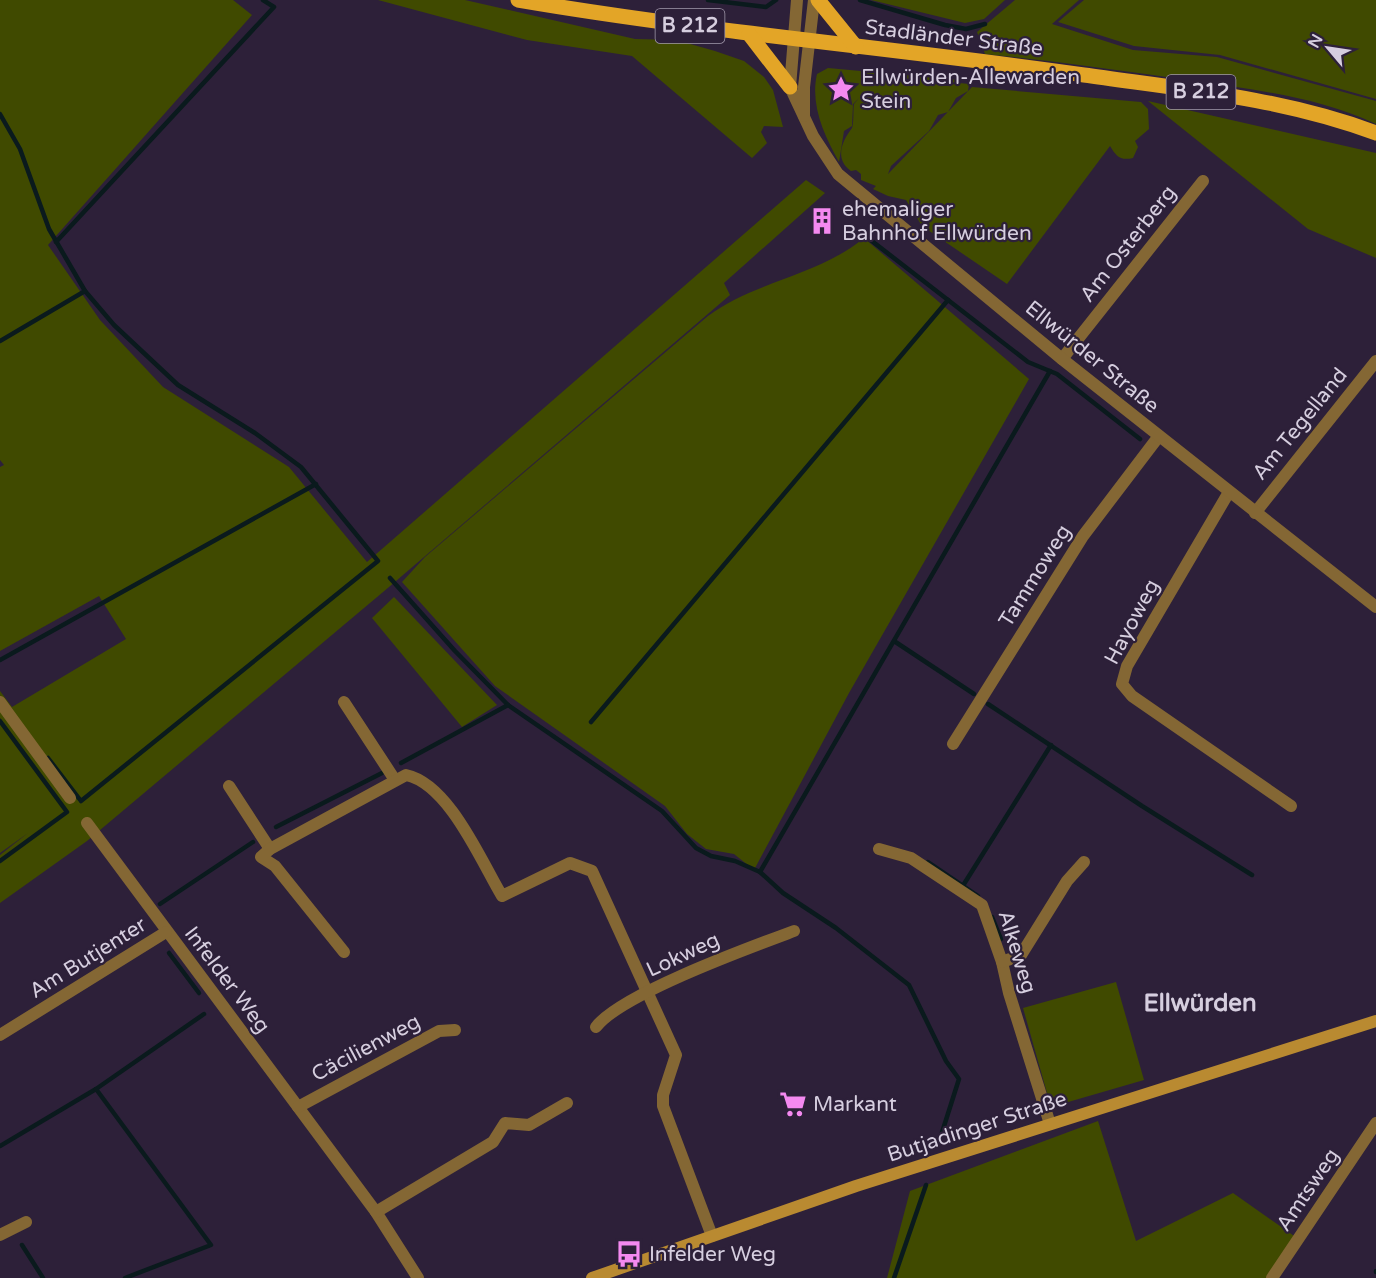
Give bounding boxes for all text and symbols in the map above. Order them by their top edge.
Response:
road number: B 212 [656,9,724,43]
street label: Stadländer Straße [864,15,1044,61]
north arrow [1298,18,1358,78]
text: N [1304,31,1328,52]
place label: Ellwürden-Allewarden Stein [861,65,1080,114]
place icon: Ellwürden-Allewarden Stein [826,74,856,104]
road number: B 212 [1166,75,1236,109]
street label: Am Osterberg [1075,181,1181,307]
place label: ehemaliger Bahnhof Ellwürden [842,197,1032,246]
building icon: ehemaliger Bahnhof Ellwürden [807,206,837,236]
street label: Ellwürder Straße [1020,295,1164,419]
street label: Am Tegelland [1247,363,1353,485]
street label: Tammoweg [994,520,1076,632]
street label: Hayoweg [1099,575,1165,669]
street label: Alkeweg [993,907,1041,997]
street label: Am Butjenter [25,912,151,1004]
street label: Infelder Weg [179,922,275,1038]
street label: Lokweg [642,927,724,983]
district label: Ellwürden [1143,989,1257,1018]
street label: Cäcilienweg [307,1009,425,1087]
street label: Butjadinger Straße [884,1086,1070,1168]
supermarket icon: Markant [778,1089,808,1119]
place label: Markant [813,1092,897,1117]
street label: Amtsweg [1271,1144,1345,1236]
bus stop icon: Infelder Weg [614,1239,644,1269]
place label: Infelder Weg [649,1242,776,1267]

